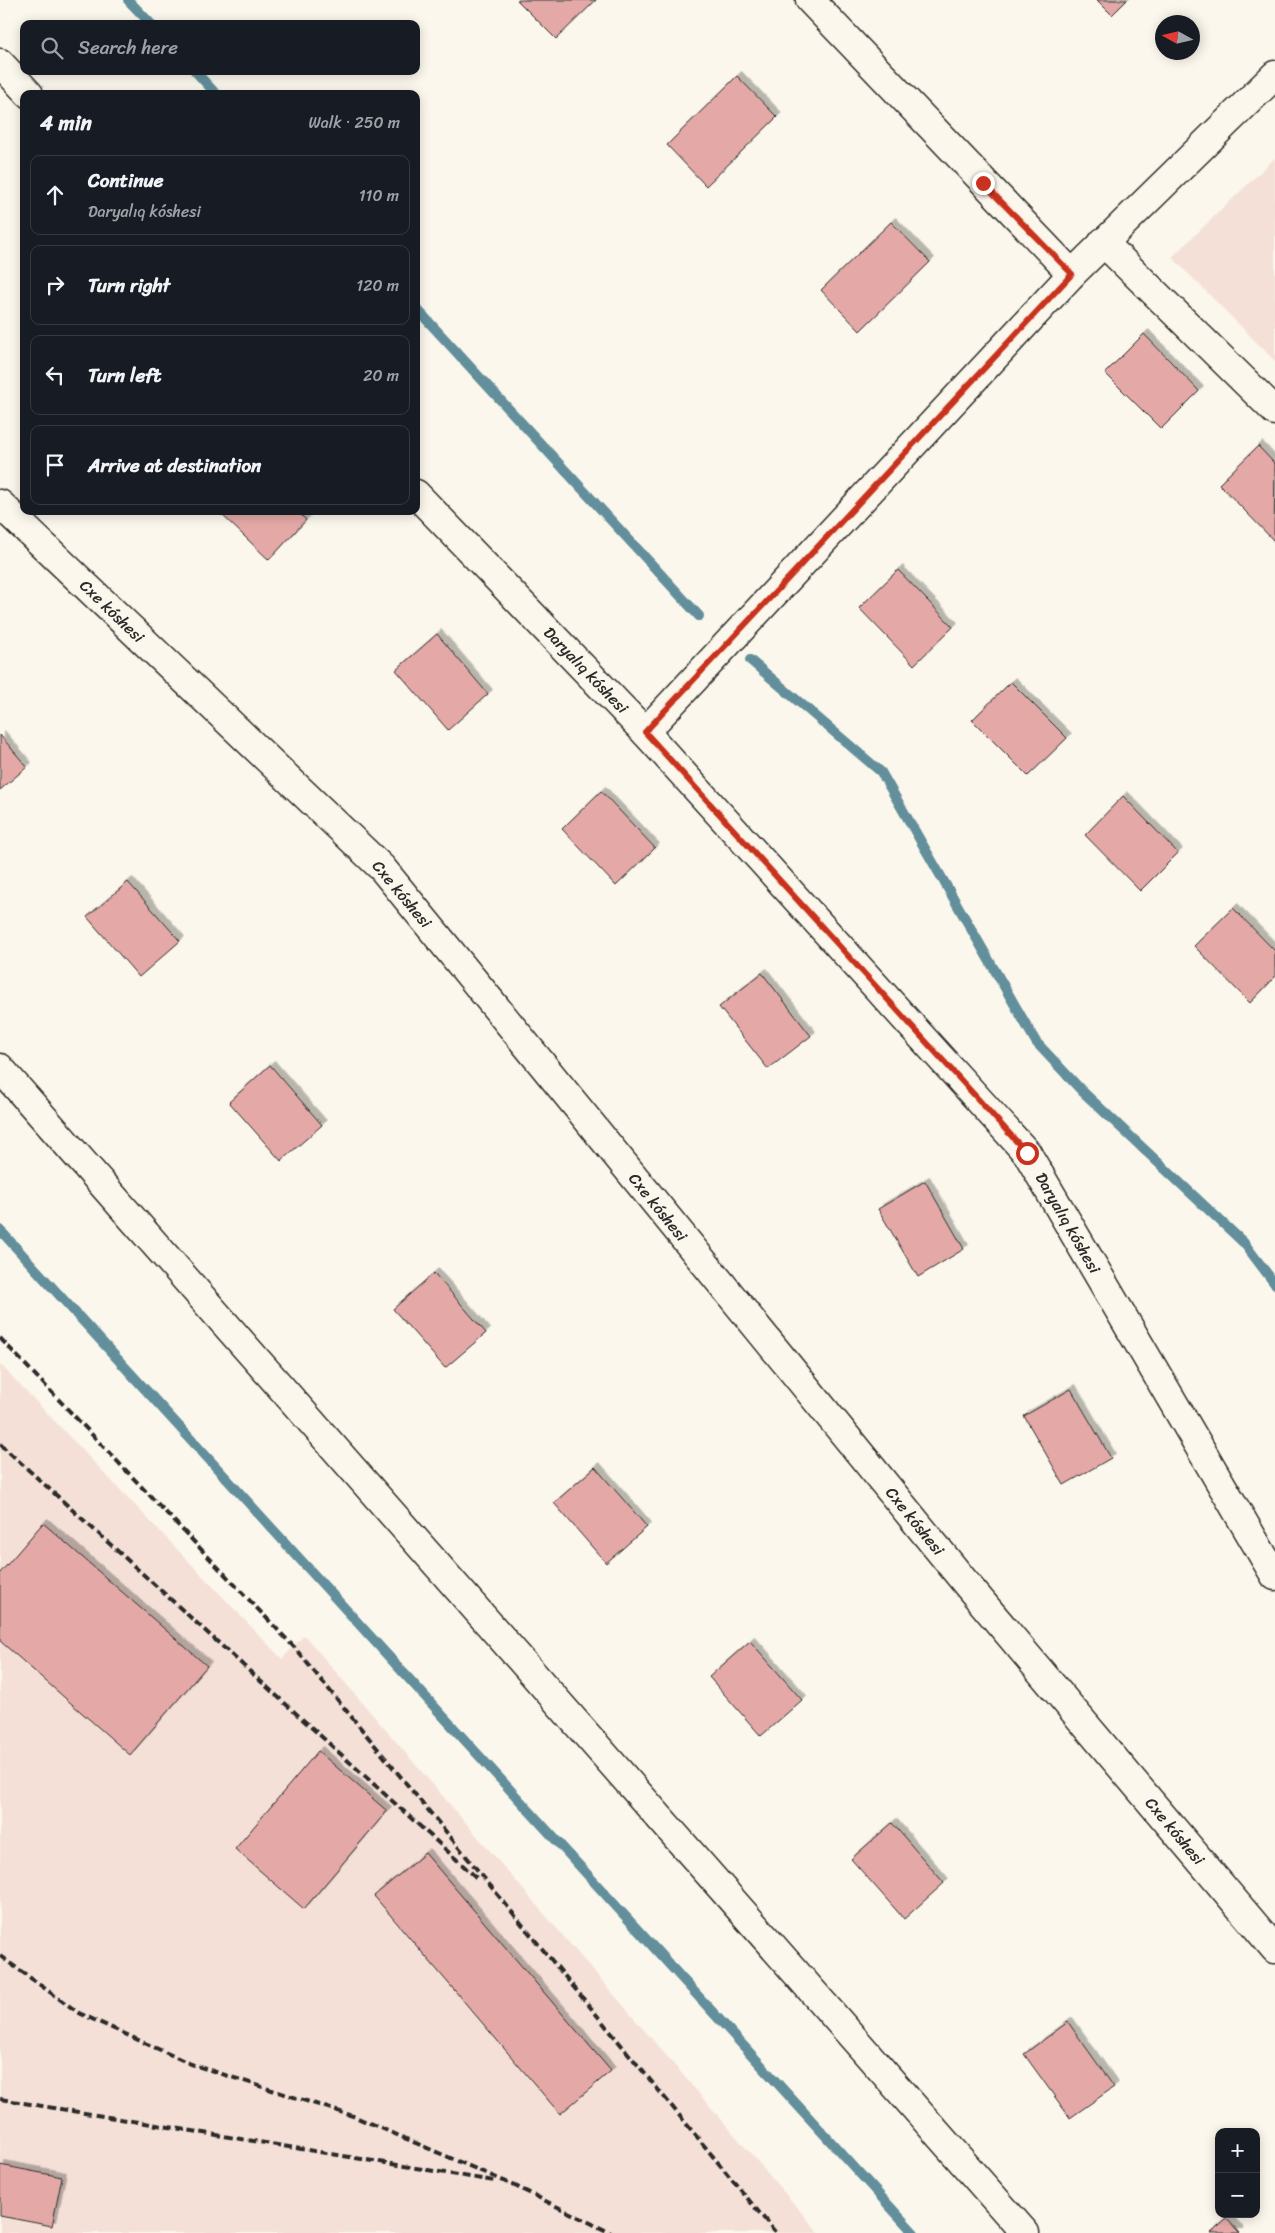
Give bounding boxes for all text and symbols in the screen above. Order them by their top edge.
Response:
north arrow [1155,15,1200,60]
search box [20,20,420,75]
text: Search here [78,31,178,64]
icon: search [38,34,66,62]
text: 4 min [40,104,92,142]
text: Walk · 250 m [308,108,400,137]
text: Continue [88,164,164,197]
route end [972,172,995,195]
icon: ahead [41,181,69,209]
text: 110 m [359,181,399,210]
text: Daryalıq kóshesi [88,197,201,226]
text: Turn right [88,269,170,302]
icon: right [41,271,69,299]
text: 120 m [356,271,399,300]
text: Turn left [88,359,161,392]
icon: left [41,361,69,389]
text: 20 m [363,361,399,390]
text: Arrive at destination [88,449,261,482]
icon: arrive [41,451,69,479]
street label: Cxe kóshesi [72,572,152,650]
street label: Daryalıq kóshesi [536,619,636,721]
street label: Cxe kóshesi [364,853,440,935]
route start [1016,1142,1039,1165]
street label: Cxe kóshesi [621,1166,695,1248]
street label: Daryalıq kóshesi [1027,1167,1109,1280]
street label: Cxe kóshesi [878,1480,952,1562]
street label: Cxe kóshesi [1137,1790,1213,1872]
map controls [1215,2128,1260,2218]
button: + [1215,2128,1260,2173]
button: − [1215,2173,1260,2218]

